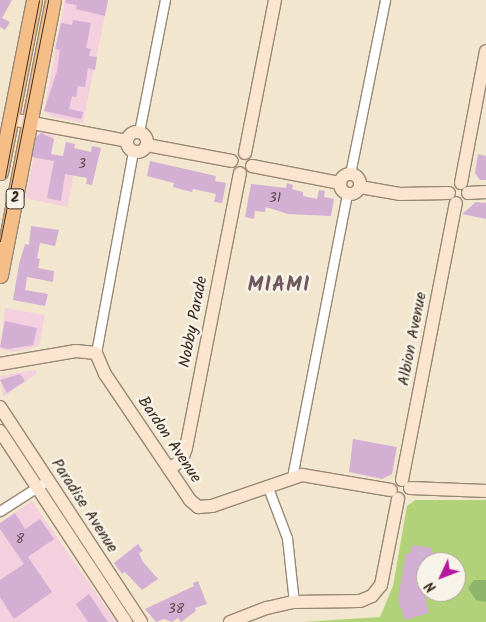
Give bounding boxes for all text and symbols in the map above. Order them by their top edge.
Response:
house number: 3 [78,156,86,172]
road number: 2 [5,186,25,212]
house number: 31 [269,190,281,206]
district label: MIAMI [247,273,311,299]
street label: Nobby Parade [176,275,212,369]
street label: Albion Avenue [394,290,432,388]
street label: Bardon Avenue [133,393,205,487]
street label: Paradise Avenue [46,455,122,557]
house number: 8 [16,531,24,547]
north arrow [416,552,466,602]
text: N [420,576,442,597]
house number: 38 [168,601,184,617]

